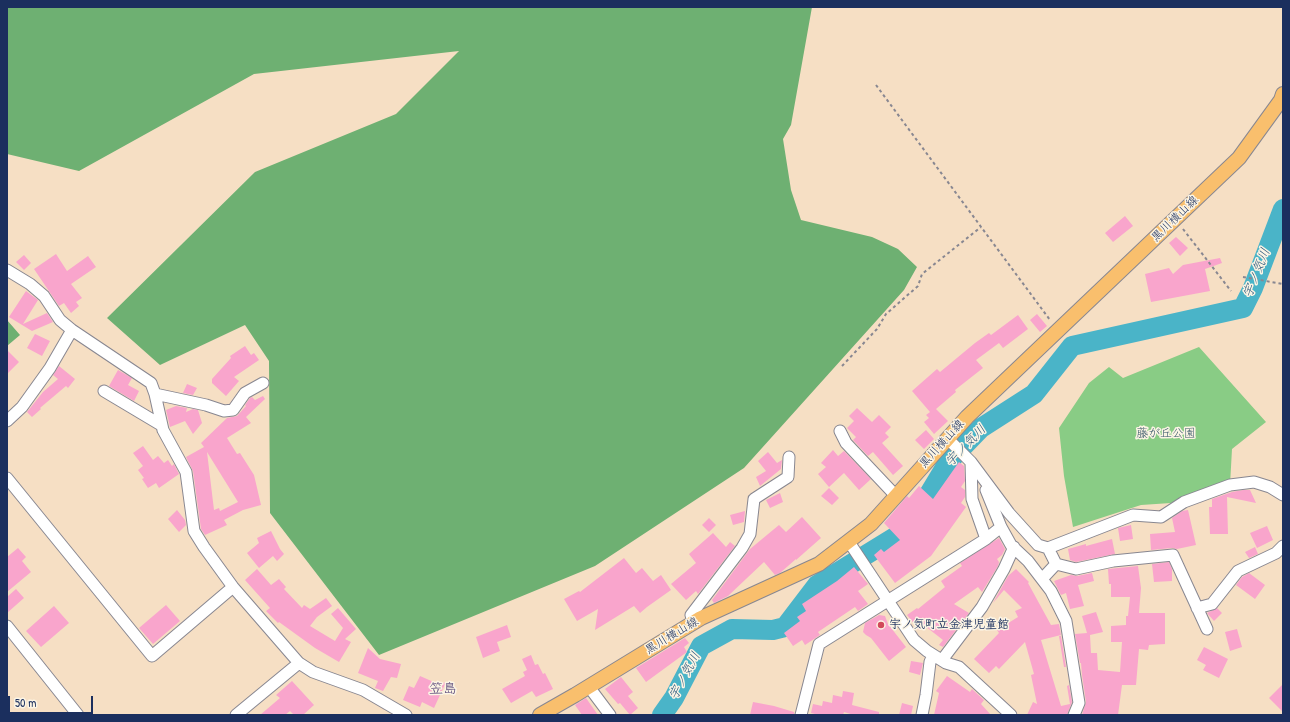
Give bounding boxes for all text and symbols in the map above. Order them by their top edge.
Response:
street label: 黒川横山線 [1148,193,1202,245]
water label: 宇ノ気川 [1240,246,1274,300]
street label: 黒川横山線 [917,417,967,471]
water label: 宇ノ気川 [942,422,990,470]
park label: 藤が丘公園 [1136,427,1196,441]
street label: 黒川横山線 [643,614,701,658]
place label: 宇ノ気町立金津児童館 [889,618,1009,632]
marker: 宇ノ気町立金津児童館 [876,620,886,630]
water label: 宇ノ気川 [666,649,704,703]
district label: 笠島 [429,681,457,697]
scale bar [10,688,95,714]
text: 50 m [15,694,36,711]

